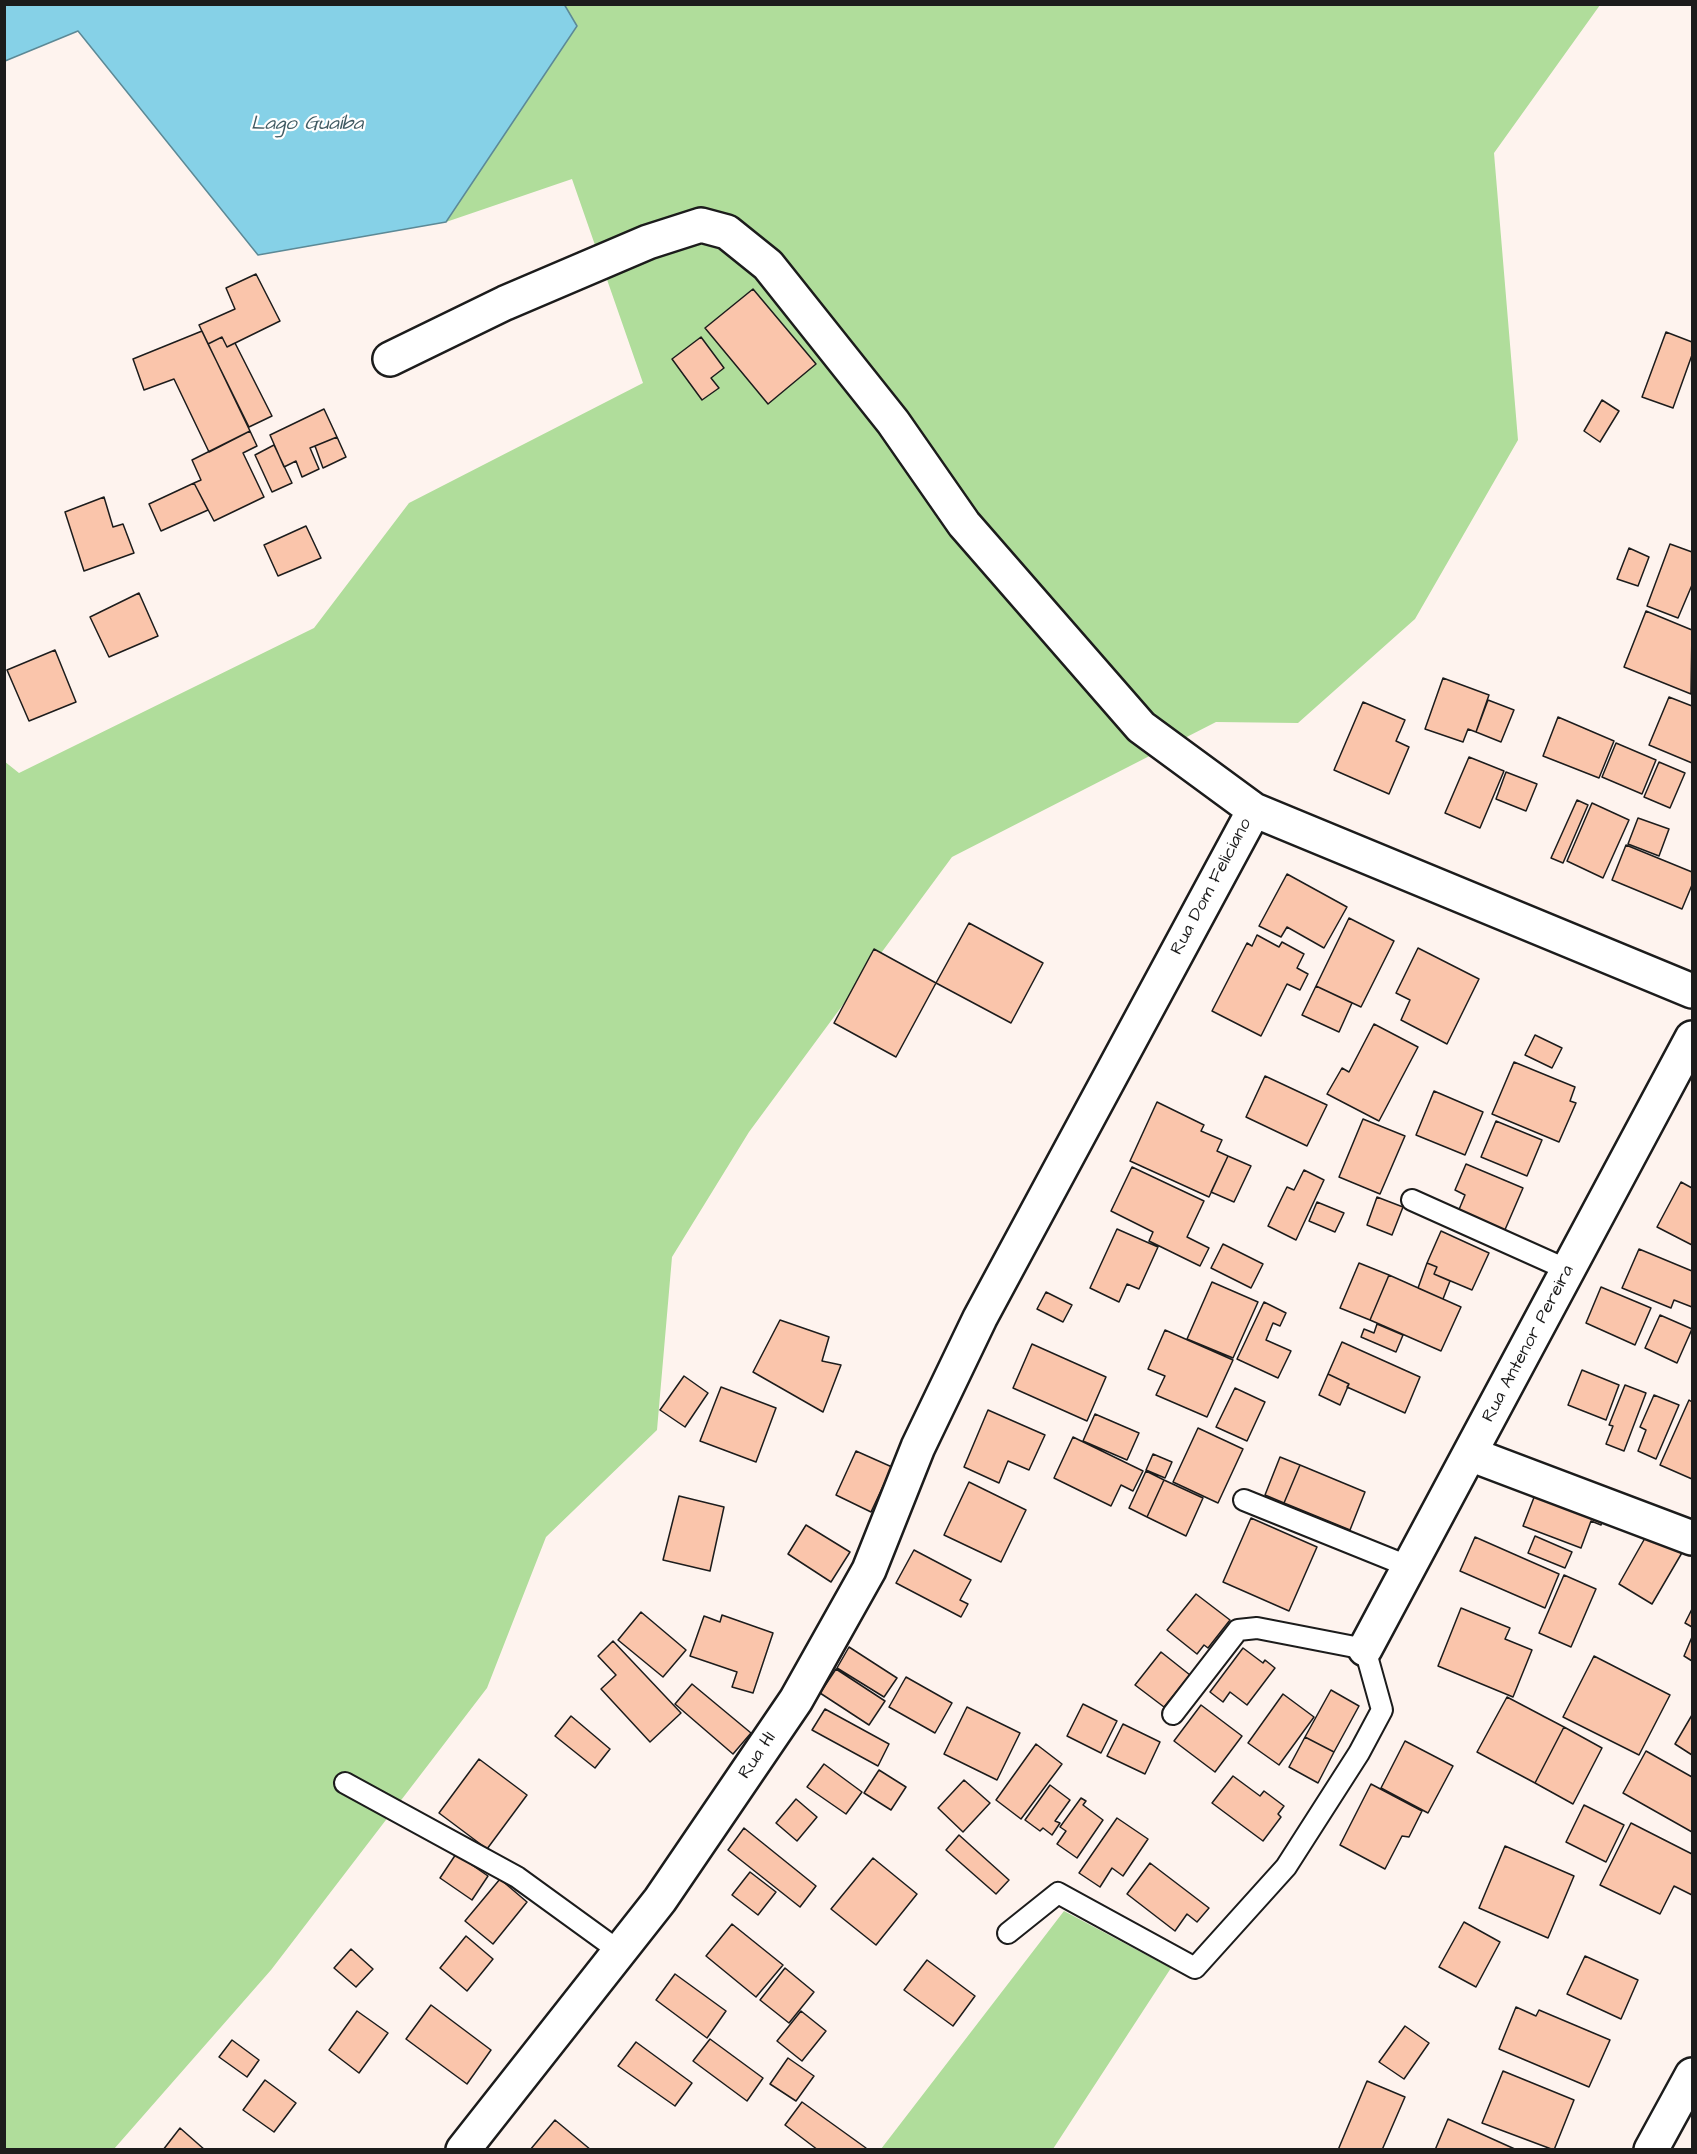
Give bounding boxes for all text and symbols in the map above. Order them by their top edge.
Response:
water label: Lago Guaíba [251,113,363,137]
street label: Rua Dom Feliciano [1167,815,1257,959]
street label: Rua Antenor Pereira [1478,1262,1580,1426]
street label: Rua H1 [735,1729,781,1783]

